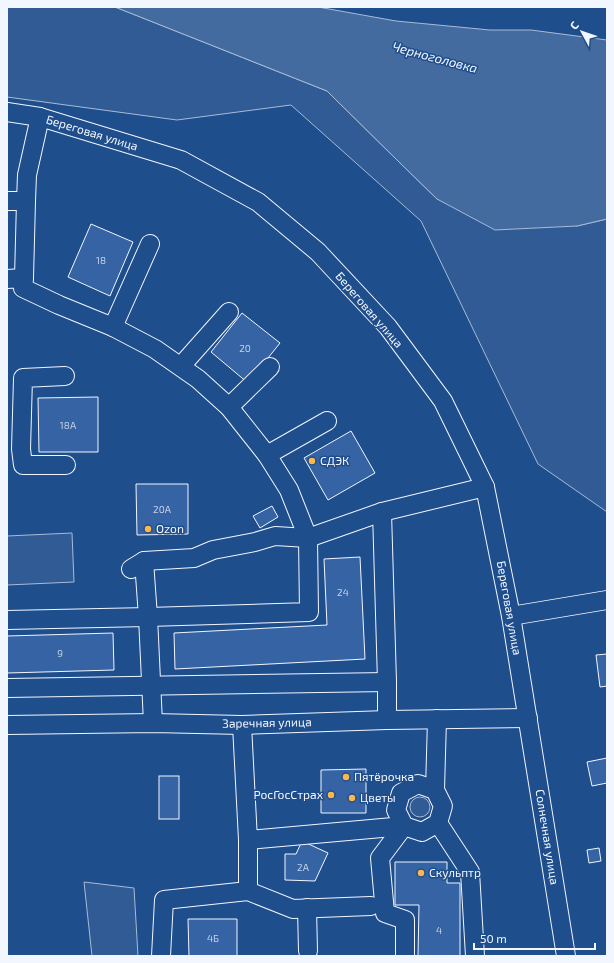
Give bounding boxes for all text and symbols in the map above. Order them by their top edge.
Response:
north arrow [562,12,602,52]
text: С [567,18,581,32]
water label: Черноголовка [391,38,479,76]
street label: Береговая улица [44,111,140,154]
house number: 18 [96,254,106,266]
street label: Береговая улица [332,269,406,351]
house number: 20 [239,342,251,354]
house number: 18А [60,419,77,431]
place label: СДЭК [320,453,349,467]
marker: СДЭК [307,456,317,466]
house number: 20А [153,503,172,515]
place label: Ozon [156,521,184,535]
marker: Ozon [143,524,153,534]
street label: Береговая улица [494,560,525,656]
house number: 24 [337,586,349,598]
house number: 9 [57,647,63,659]
street label: Заречная улица [222,714,312,731]
place label: Пятёрочка [354,769,414,783]
marker: Пятёрочка [341,772,351,782]
place label: РосГосСтрах [253,787,324,801]
street label: Солнечная улица [533,788,562,886]
marker: РосГосСтрах [326,790,336,800]
place label: Цветы [360,790,396,804]
marker: Цветы [347,793,357,803]
house number: 2А [297,861,310,873]
place label: Скульптр [429,865,481,880]
marker: Скульптр [416,868,426,878]
house number: 4 [436,924,442,936]
scale bar [474,925,595,951]
text: 50 m [480,931,507,945]
house number: 4Б [207,932,219,944]

